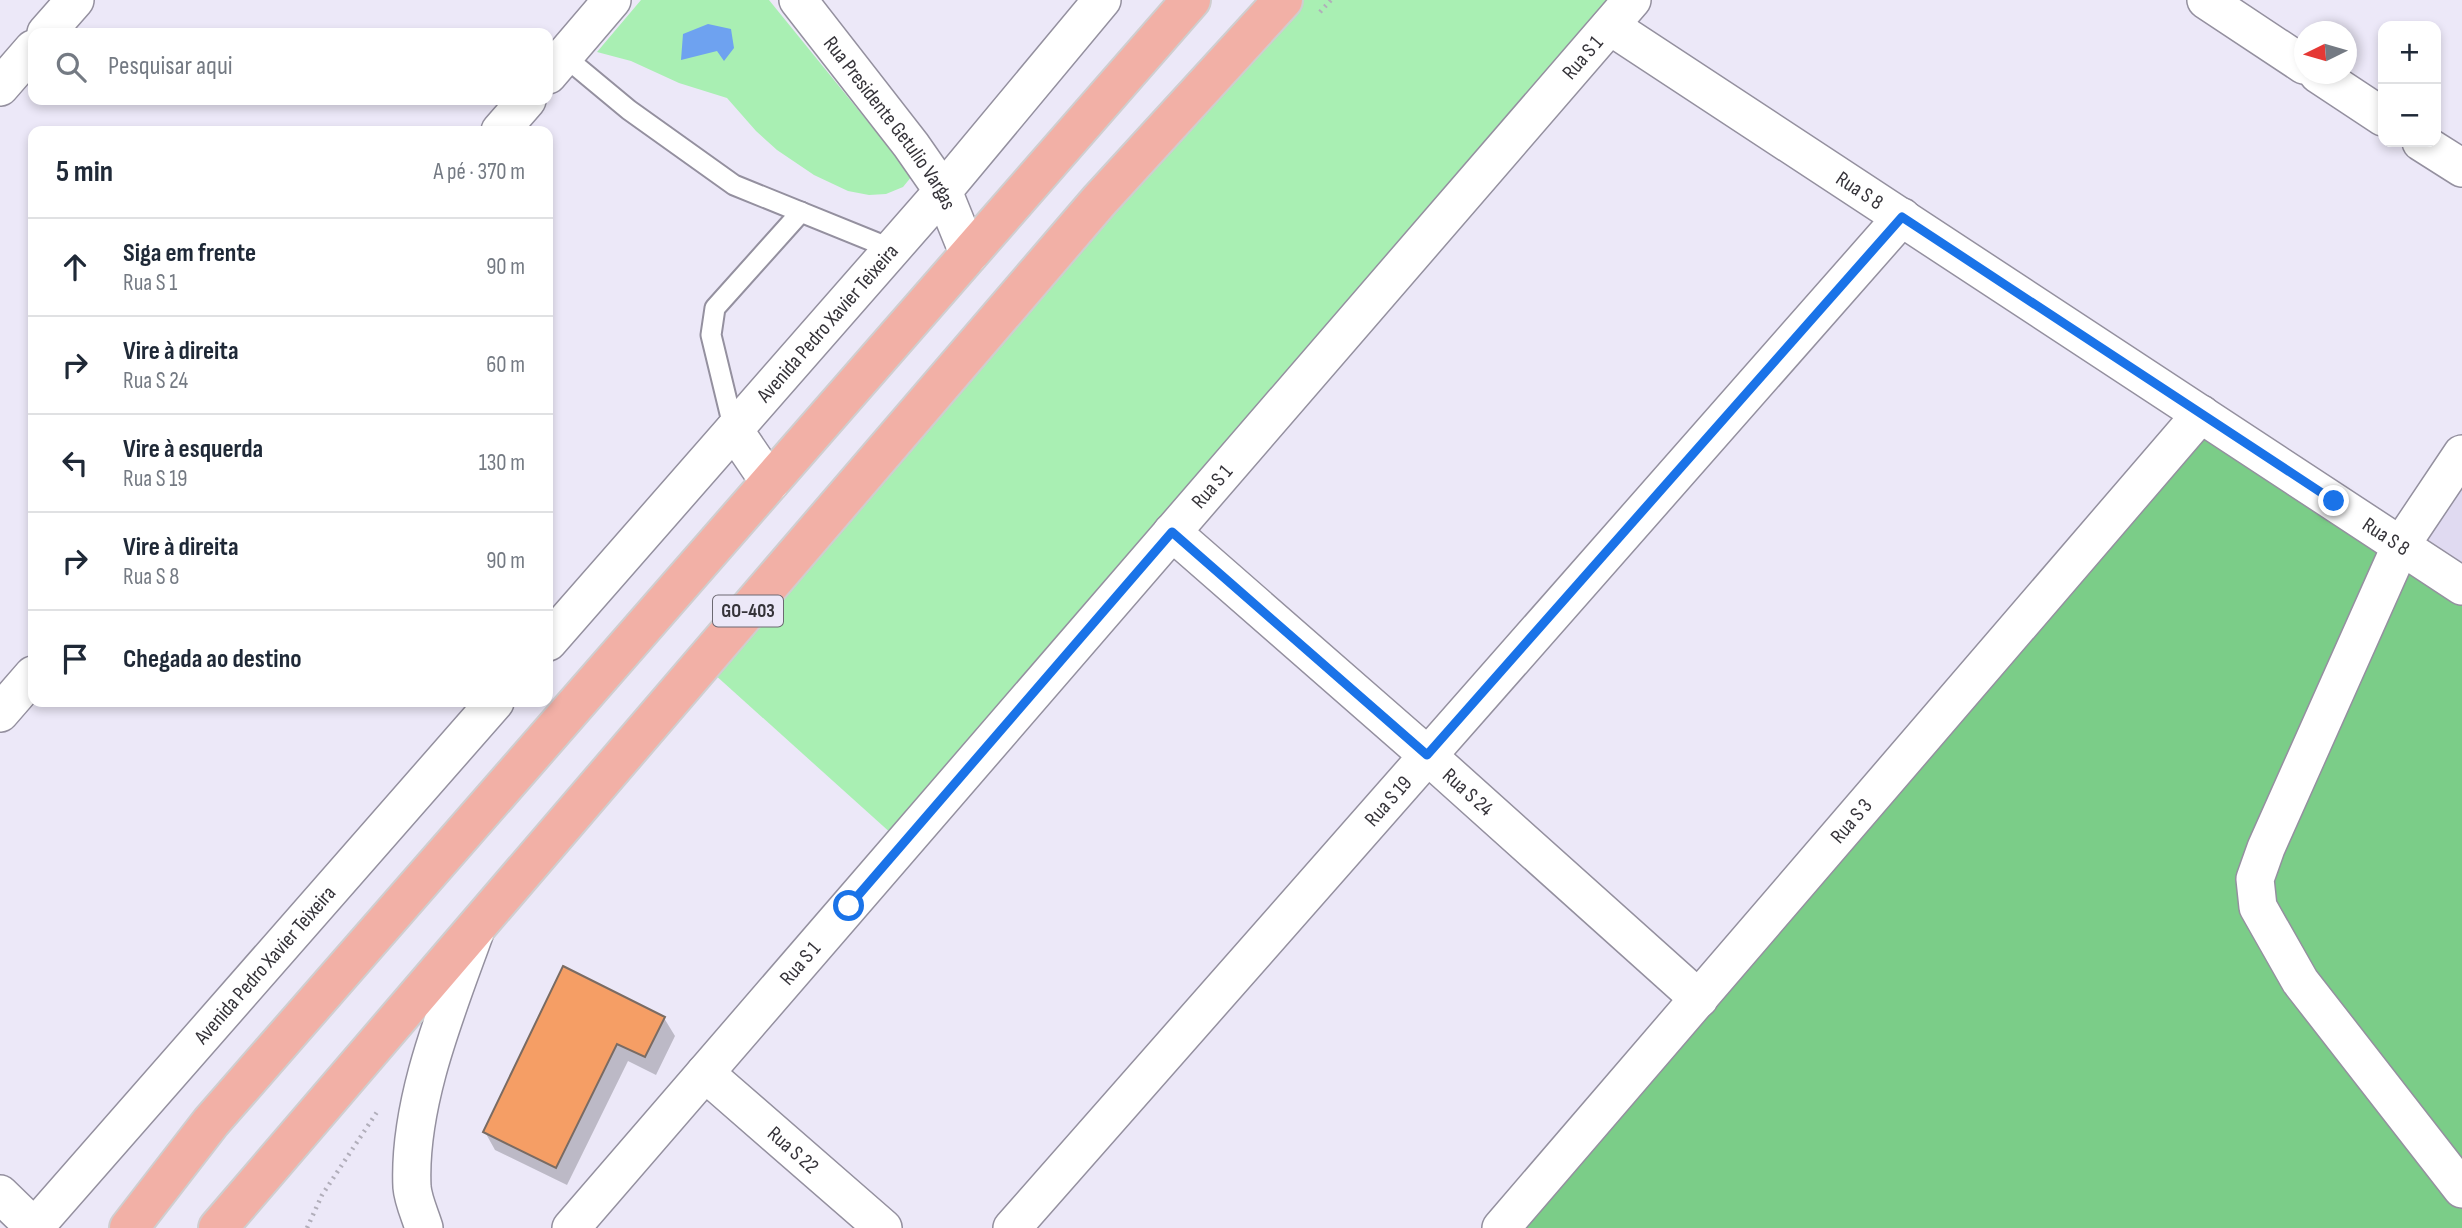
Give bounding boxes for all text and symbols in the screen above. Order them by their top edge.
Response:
north arrow [2294,21,2357,84]
map controls [2378,21,2441,147]
button: + [2378,21,2441,84]
search box [28,28,553,105]
street label: Rua S 1 [1557,30,1608,84]
street label: Rua Presidente Getulio Vargas [818,31,962,213]
icon: search [52,48,90,86]
text: Pesquisar aqui [108,51,233,82]
button: − [2378,84,2441,147]
text: 5 min [56,154,113,190]
text: A pé · 370 m [433,158,525,186]
street label: Rua S 8 [1831,166,1888,215]
text: Siga em frente [123,238,256,269]
street label: Avenida Pedro Xavier Teixeira [751,239,903,408]
icon: ahead [56,248,94,286]
text: 90 m [486,253,525,281]
text: Rua S 1 [123,269,177,297]
text: Vire à direita [123,336,239,367]
icon: right [56,346,94,384]
text: 60 m [486,351,525,379]
text: Rua S 24 [123,367,188,395]
text: Vire à esquerda [123,434,263,465]
icon: left [56,444,94,482]
text: 130 m [479,449,525,477]
street label: Rua S 1 [1186,459,1238,513]
text: Rua S 19 [123,465,188,493]
route end [2318,485,2349,516]
street label: Rua S 8 [2358,512,2415,561]
text: Vire à direita [123,532,239,563]
icon: right [56,542,94,580]
text: 90 m [486,547,525,575]
text: Rua S 8 [123,563,179,591]
road number: GO-403 [713,596,783,626]
icon: arrive [56,640,94,678]
text: Chegada ao destino [123,644,302,675]
street label: Rua S 24 [1438,763,1499,821]
street label: Rua S 19 [1359,771,1417,831]
street label: Rua S 3 [1825,793,1877,848]
street label: Avenida Pedro Xavier Teixeira [188,881,341,1050]
route start [833,890,864,921]
street label: Rua S 1 [774,936,826,990]
street label: Rua S 22 [763,1121,824,1179]

